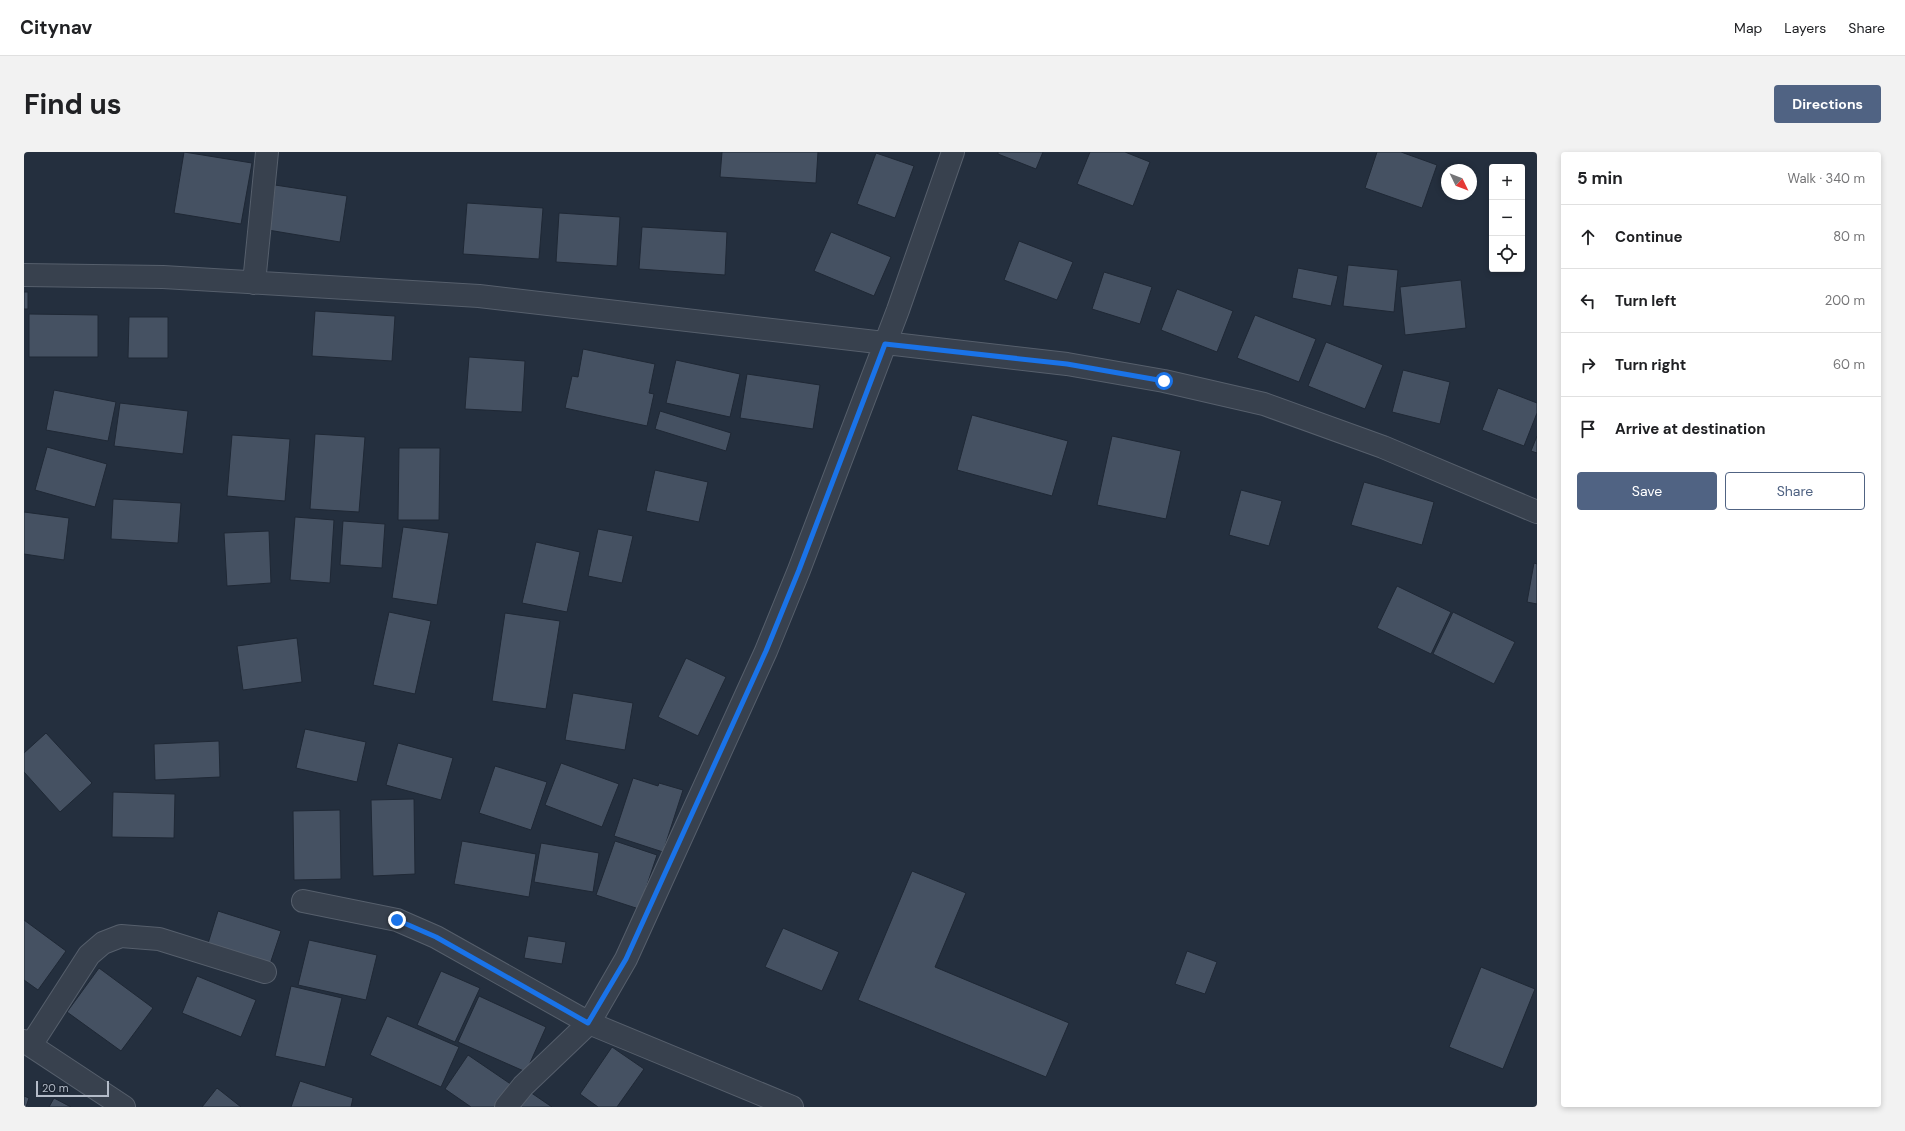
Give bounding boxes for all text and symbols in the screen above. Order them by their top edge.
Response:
text: Citynav [20,15,92,40]
text: Map [1734,19,1762,37]
text: Layers [1784,19,1826,37]
text: Share [1848,19,1885,37]
button: Directions [1774,85,1881,123]
text: Find us [24,86,122,123]
north arrow [1441,164,1477,200]
map controls [1489,164,1525,272]
button: + [1489,164,1525,200]
text: 5 min [1577,167,1623,189]
text: Walk · 340 m [1788,170,1865,187]
button: − [1489,200,1525,236]
icon: ahead [1577,226,1599,248]
text: Continue [1615,227,1683,247]
text: 80 m [1833,228,1865,245]
button: locate [1489,236,1525,272]
icon: left [1577,290,1599,312]
text: Turn left [1615,291,1676,311]
text: 200 m [1825,292,1865,309]
icon: right [1577,354,1599,376]
text: Turn right [1615,355,1686,375]
text: 60 m [1833,356,1865,373]
route start [1155,372,1173,390]
icon: arrive [1577,418,1599,440]
text: Arrive at destination [1615,419,1766,439]
button: Save [1577,472,1717,510]
button: Share [1725,472,1865,510]
route end [388,911,406,929]
scale bar [36,1079,109,1098]
text: 20 m [42,1081,68,1095]

